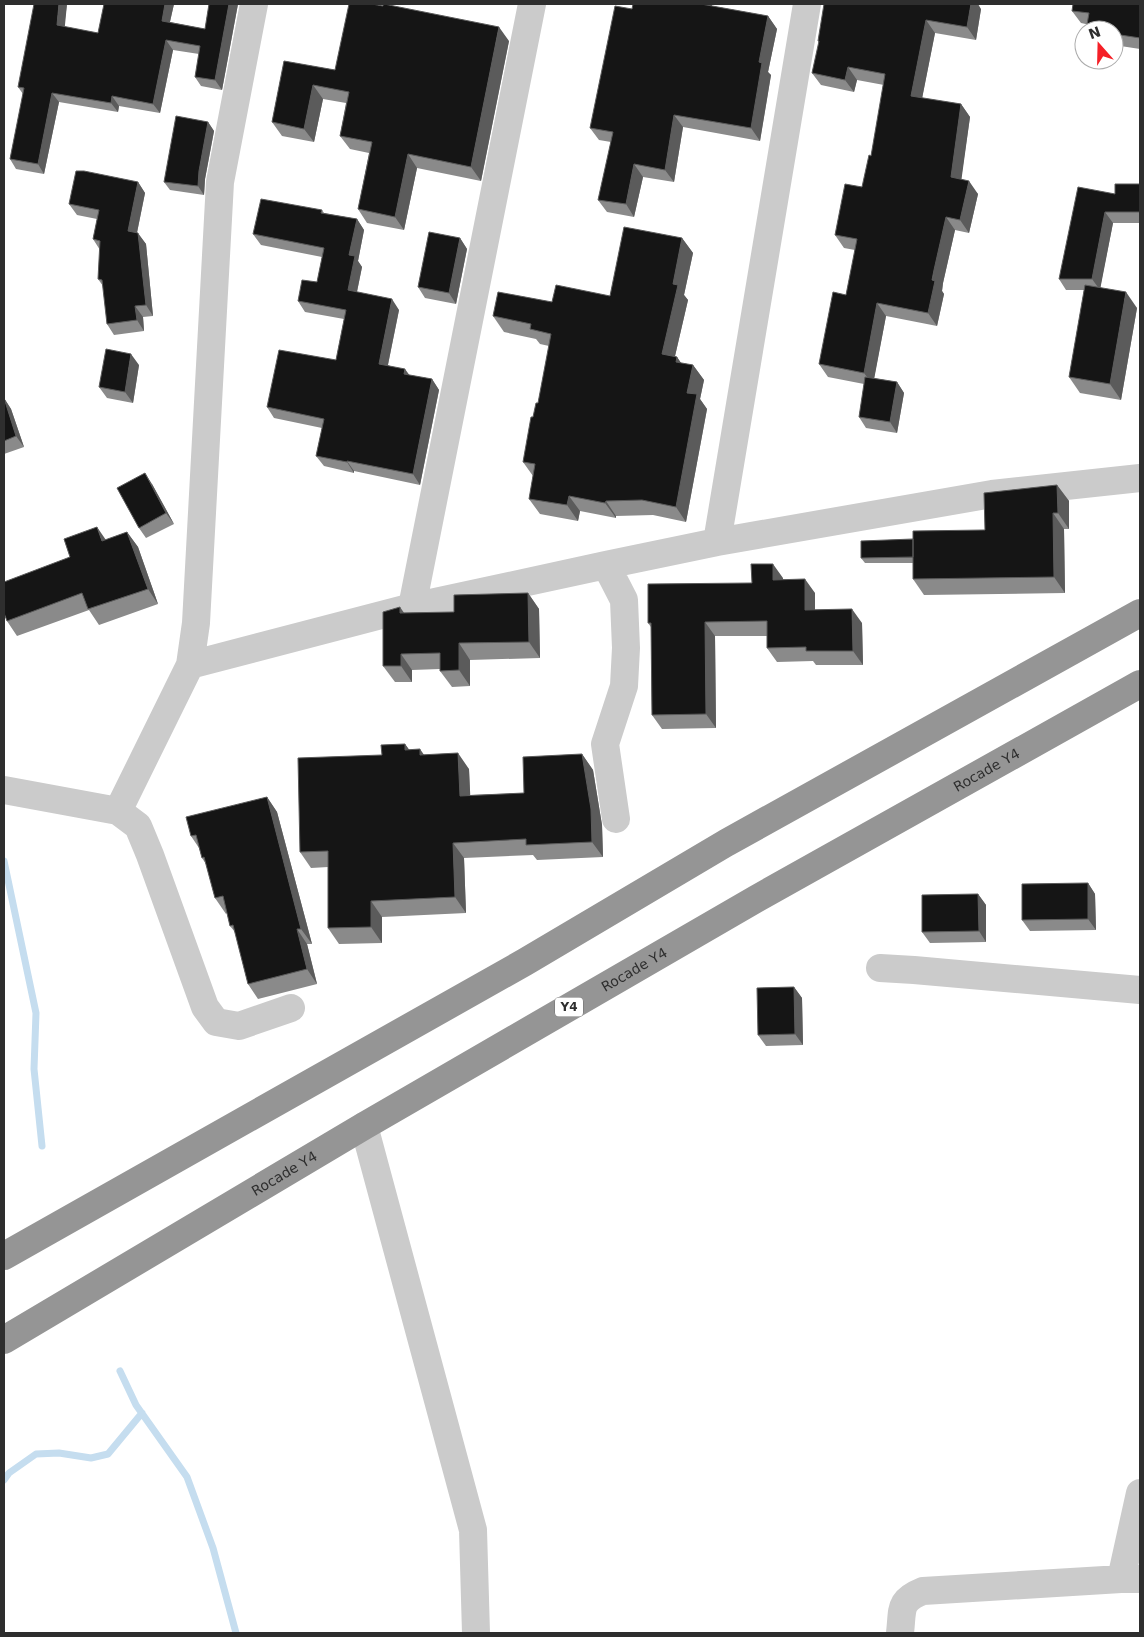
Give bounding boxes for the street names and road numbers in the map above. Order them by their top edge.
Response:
street label: Rocade Y4 [951,745,1023,795]
street label: Rocade Y4 [598,944,670,995]
road number: Y4 [555,998,583,1016]
street label: Rocade Y4 [249,1148,320,1199]

